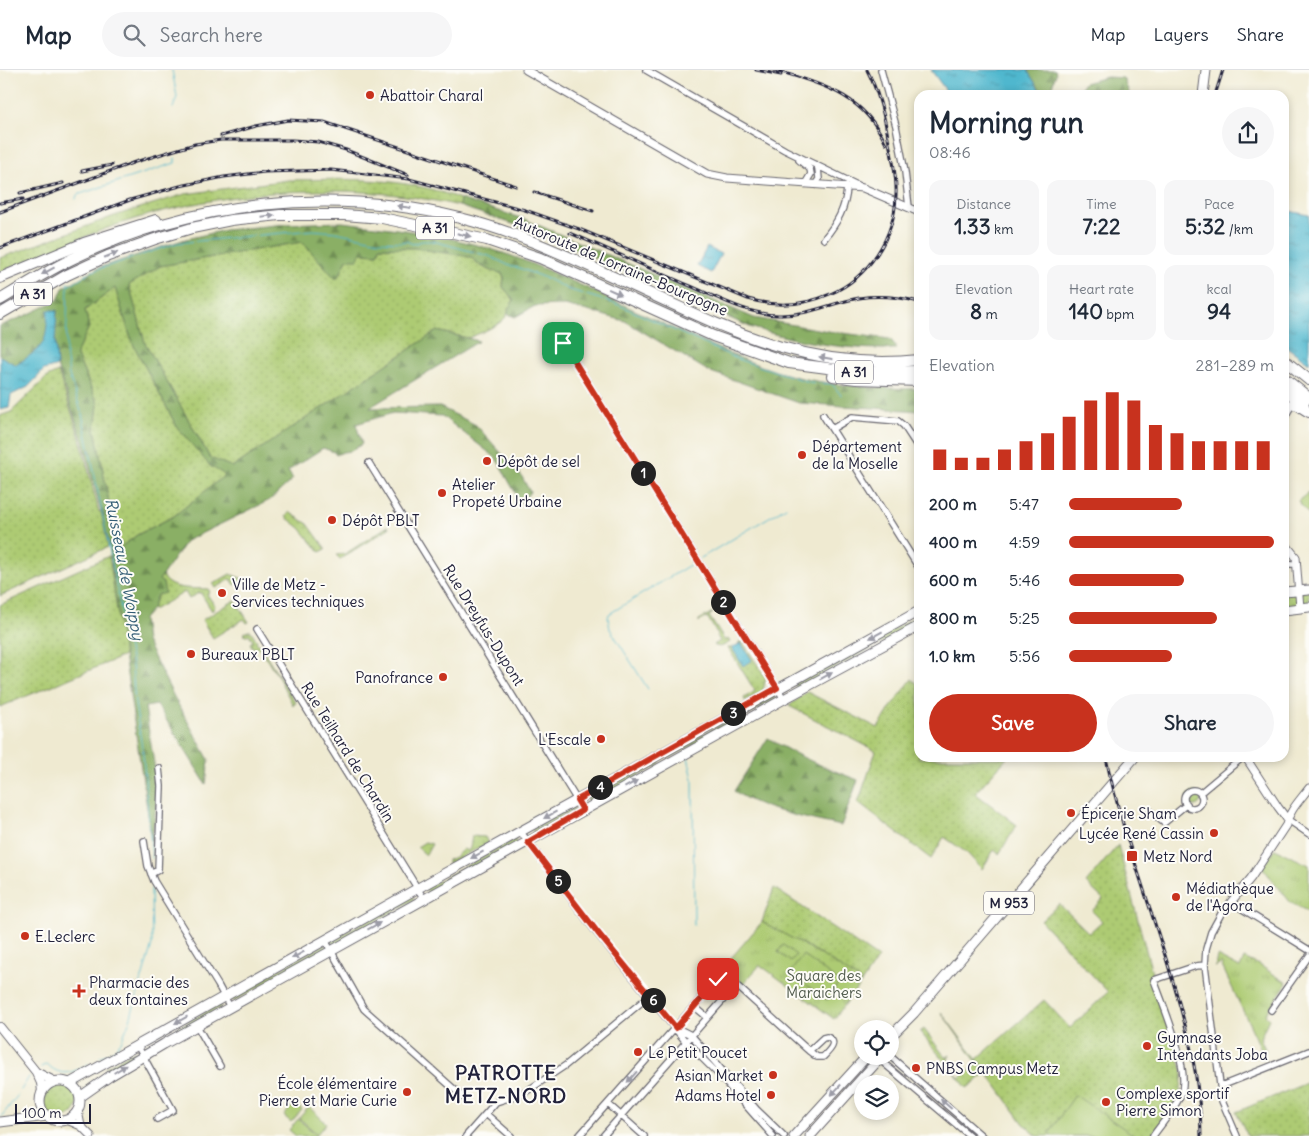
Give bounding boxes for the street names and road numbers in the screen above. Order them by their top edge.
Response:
street label: Autoroute de Lorraine-Bourgogne [511,212,731,320]
road number: A 31 [416,216,454,240]
road number: A 31 [14,282,52,305]
road number: A 31 [835,360,873,384]
street label: Rue Dreyfus-Dupont [439,561,529,689]
street label: Rue Teilhard de Chardin [297,679,399,826]
road number: M 953 [984,891,1034,914]

